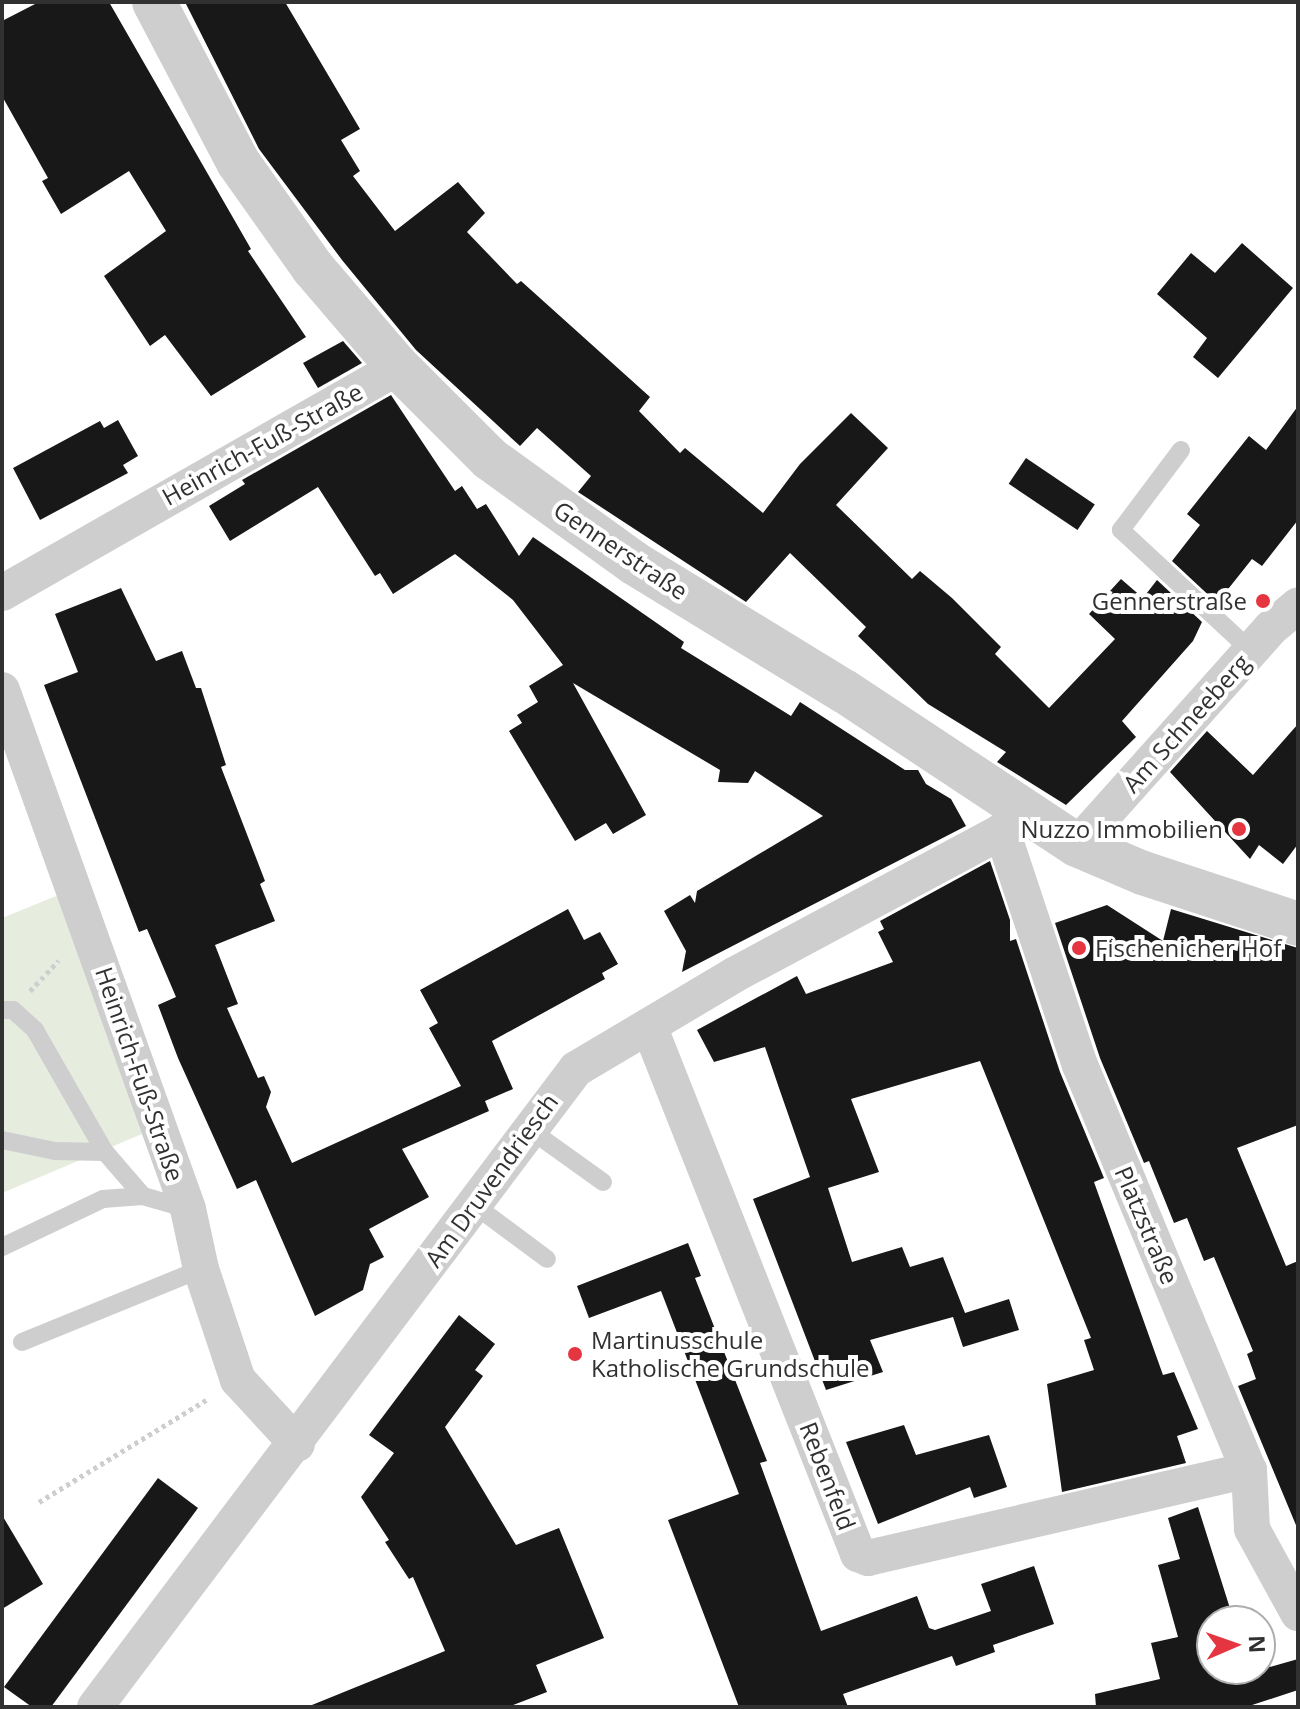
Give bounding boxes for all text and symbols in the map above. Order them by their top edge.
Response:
street label: Heinrich-Fuß-Straße [157,377,367,511]
street label: Gennerstraße [549,495,693,605]
place label: Gennerstraße [1092,587,1247,615]
marker: Gennerstraße [1254,592,1272,610]
street label: Am Schneeberg [1117,648,1255,798]
place label: Nuzzo Immobilien [1020,815,1223,843]
marker: Nuzzo Immobilien [1230,820,1248,838]
place label: Fischenicher Hof [1095,934,1281,962]
marker: Fischenicher Hof [1070,939,1088,957]
street label: Heinrich-Fuß-Straße [90,963,190,1185]
street label: Am Druvendriesch [418,1088,564,1272]
street label: Platzstraße [1109,1162,1185,1288]
place label: Martinusschule Katholische Grundschule [591,1326,870,1382]
marker: Martinusschule Katholische Grundschule [566,1345,584,1363]
street label: Rebenfeld [794,1418,862,1534]
north arrow [1196,1605,1276,1685]
text: N [1243,1635,1273,1654]

